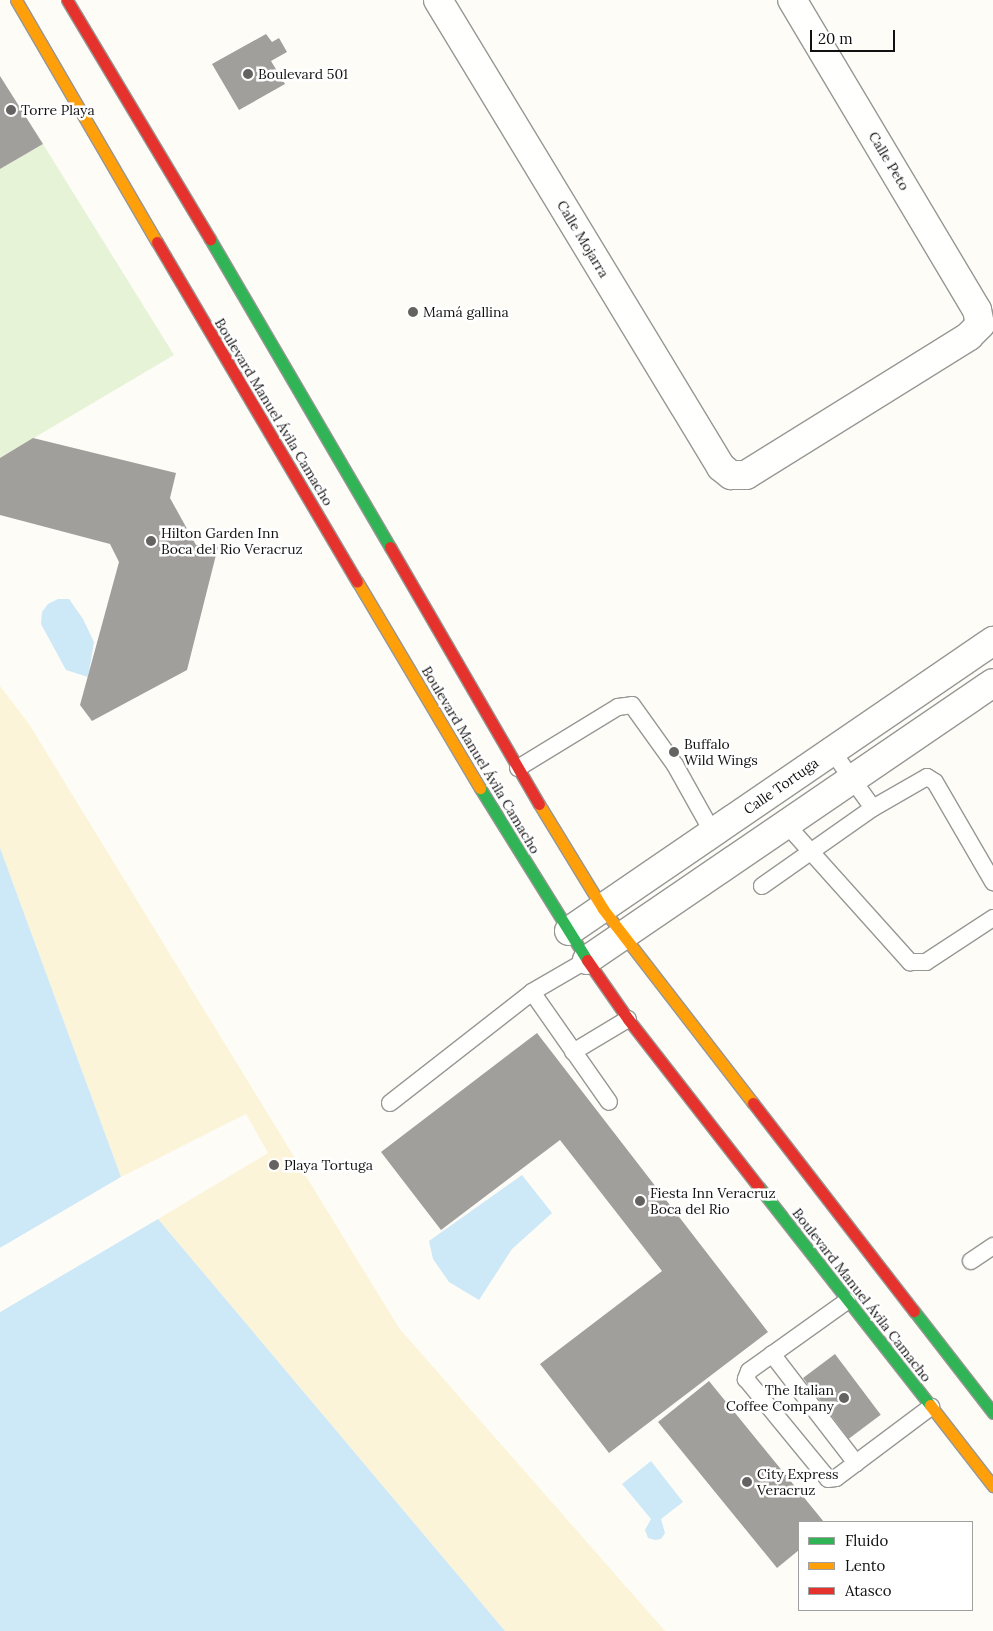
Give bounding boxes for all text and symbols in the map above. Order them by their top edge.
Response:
scale bar [813,20,898,52]
text: 20 m [818,29,853,48]
place label: Boulevard 501 [258,66,348,82]
marker: Boulevard 501 [242,68,254,80]
place label: Torre Playa [21,102,95,118]
marker: Torre Playa [5,104,17,116]
street label: Calle Peto [865,129,913,193]
street label: Calle Mojarra [553,197,613,281]
place label: Mamá gallina [423,304,509,320]
marker: Mamá gallina [407,306,419,318]
street label: Boulevard Manuel Ávila Camacho [211,315,337,509]
place label: Hilton Garden Inn Boca del Rio Veracruz [161,525,303,558]
marker: Hilton Garden Inn Boca del Rio Veracruz [145,535,157,547]
street label: Boulevard Manuel Ávila Camacho [418,663,544,857]
place label: Buffalo Wild Wings [684,736,758,769]
marker: Buffalo Wild Wings [668,746,680,758]
street label: Calle Tortuga [740,754,822,818]
place label: Playa Tortuga [284,1157,373,1173]
marker: Playa Tortuga [268,1159,280,1171]
place label: Fiesta Inn Veracruz Boca del Rio [650,1185,776,1218]
marker: Fiesta Inn Veracruz Boca del Rio [634,1195,646,1207]
street label: Boulevard Manuel Ávila Camacho [789,1205,935,1385]
place label: The Italian Coffee Company [726,1382,834,1414]
marker: The Italian Coffee Company [838,1392,850,1404]
place label: City Express Veracruz [757,1466,838,1498]
marker: City Express Veracruz [741,1476,753,1488]
legend [798,1521,973,1611]
text: Fluido [845,1531,888,1550]
text: Lento [845,1556,885,1575]
text: Atasco [845,1581,891,1600]

